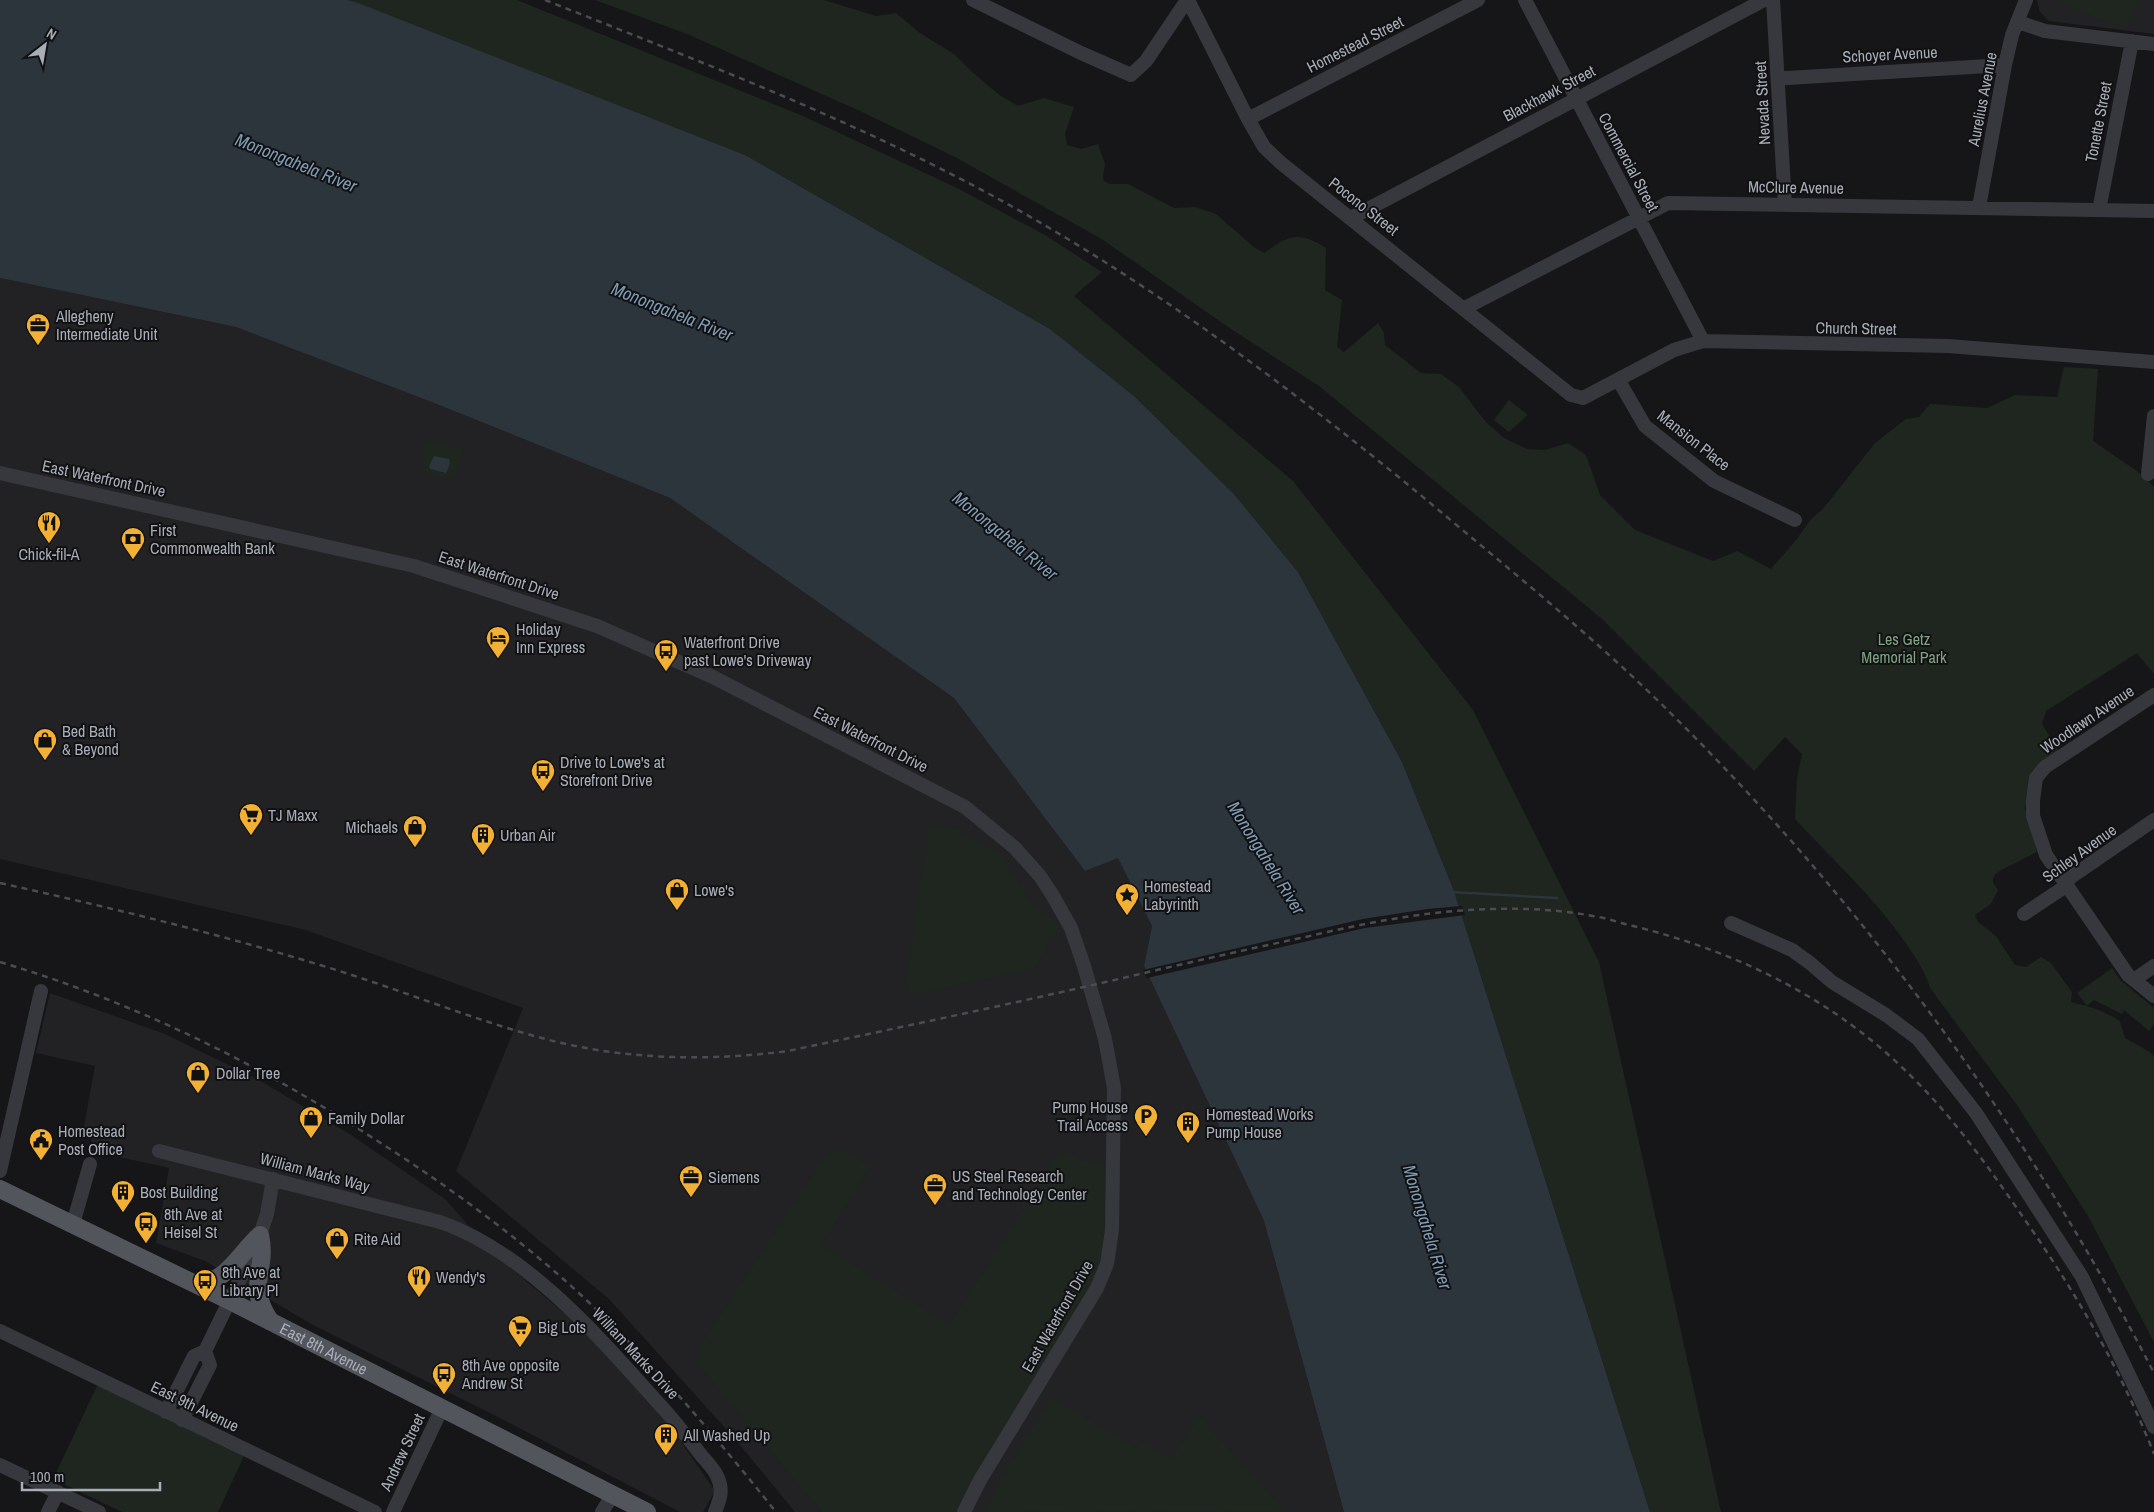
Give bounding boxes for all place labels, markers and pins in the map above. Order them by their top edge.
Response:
place label: Allegheny Intermediate Unit [55,305,158,345]
office icon: Allegheny Intermediate Unit [25,312,51,346]
restaurant icon: Chick-fil-A [36,510,62,544]
place label: First Commonwealth Bank [150,519,275,559]
bank icon: First Commonwealth Bank [120,526,146,560]
place label: Chick-fil-A [18,543,80,565]
place label: Holiday Inn Express [516,618,585,658]
hotel icon: Holiday Inn Express [485,625,511,659]
place label: Waterfront Drive past Lowe's Driveway [684,631,812,671]
bus stop icon: Waterfront Drive past Lowe's Driveway [653,638,679,672]
place label: Bed Bath & Beyond [62,720,119,760]
shop icon: Bed Bath & Beyond [32,727,58,761]
place label: Drive to Lowe's at Storefront Drive [560,751,665,791]
bus stop icon: Drive to Lowe's at Storefront Drive [530,758,556,792]
supermarket icon: TJ Maxx [238,802,264,836]
place label: TJ Maxx [268,804,318,826]
shop icon: Michaels [402,814,428,848]
place label: Michaels [346,816,398,838]
building icon: Urban Air [470,822,496,856]
place label: Urban Air [500,824,556,846]
place label: Homestead Labyrinth [1144,875,1211,915]
shop icon: Lowe's [664,877,690,911]
place label: Lowe's [694,879,734,901]
place icon: Homestead Labyrinth [1114,882,1140,916]
shop icon: Dollar Tree [185,1060,211,1094]
place label: Dollar Tree [216,1062,280,1084]
place label: Pump House Trail Access [1052,1096,1128,1136]
parking icon: Pump House Trail Access [1133,1103,1159,1137]
place label: Homestead Works Pump House [1206,1103,1314,1143]
shop icon: Family Dollar [298,1105,324,1139]
place label: Family Dollar [328,1107,405,1129]
building icon: Homestead Works Pump House [1175,1110,1201,1144]
place label: Homestead Post Office [58,1120,125,1160]
public building icon: Homestead Post Office [28,1127,54,1161]
office icon: Siemens [678,1164,704,1198]
place label: US Steel Research and Technology Center [952,1165,1087,1205]
place label: Siemens [708,1166,760,1188]
office icon: US Steel Research and Technology Center [922,1172,948,1206]
building icon: Bost Building [110,1179,136,1213]
place label: Bost Building [140,1181,219,1203]
place label: 8th Ave at Heisel St [164,1203,222,1243]
bus stop icon: 8th Ave at Heisel St [133,1210,159,1244]
shop icon: Rite Aid [324,1226,350,1260]
place label: Rite Aid [354,1228,401,1250]
place label: 8th Ave at Library Pl [222,1261,280,1301]
restaurant icon: Wendy's [406,1264,432,1298]
place label: Wendy's [436,1266,486,1288]
bus stop icon: 8th Ave at Library Pl [192,1268,218,1302]
supermarket icon: Big Lots [507,1314,533,1348]
place label: Big Lots [538,1316,586,1338]
place label: 8th Ave opposite Andrew St [461,1354,560,1394]
bus stop icon: 8th Ave opposite Andrew St [431,1361,457,1395]
building icon: All Washed Up [653,1422,679,1456]
place label: All Washed Up [683,1424,770,1446]

